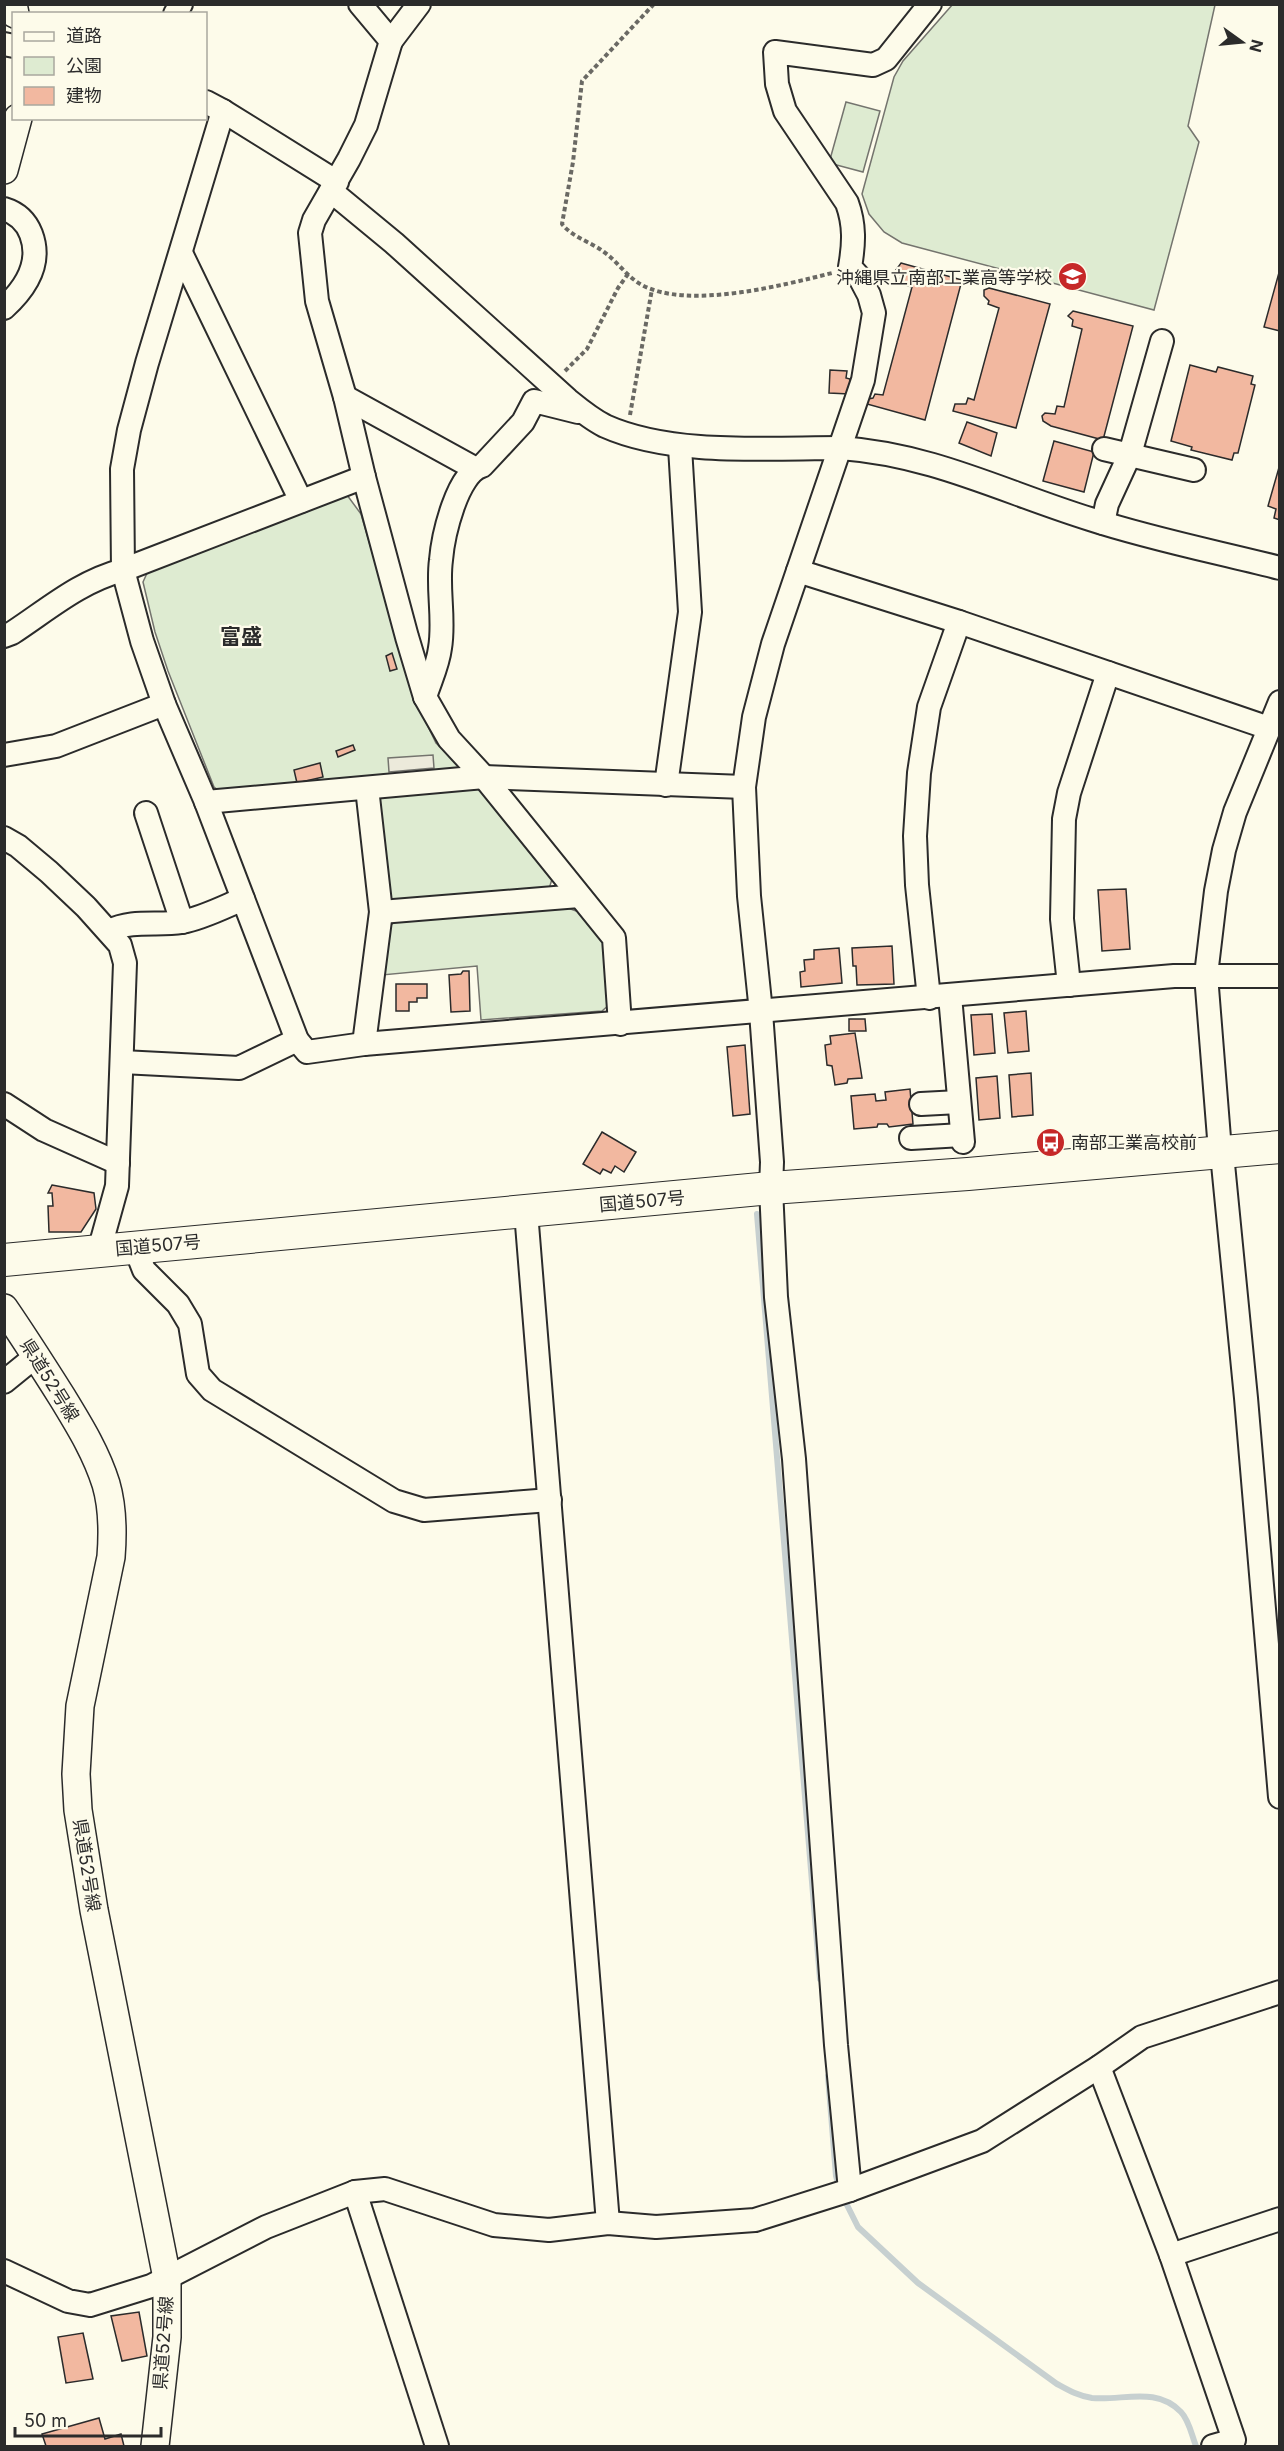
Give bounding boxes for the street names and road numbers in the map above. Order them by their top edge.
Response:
street label: 国道507号 [598,1187,686,1215]
street label: 国道507号 [114,1231,202,1259]
street label: 県道52号線 [16,1335,84,1425]
street label: 県道52号線 [69,1817,105,1913]
street label: 県道52号線 [149,2295,177,2391]

